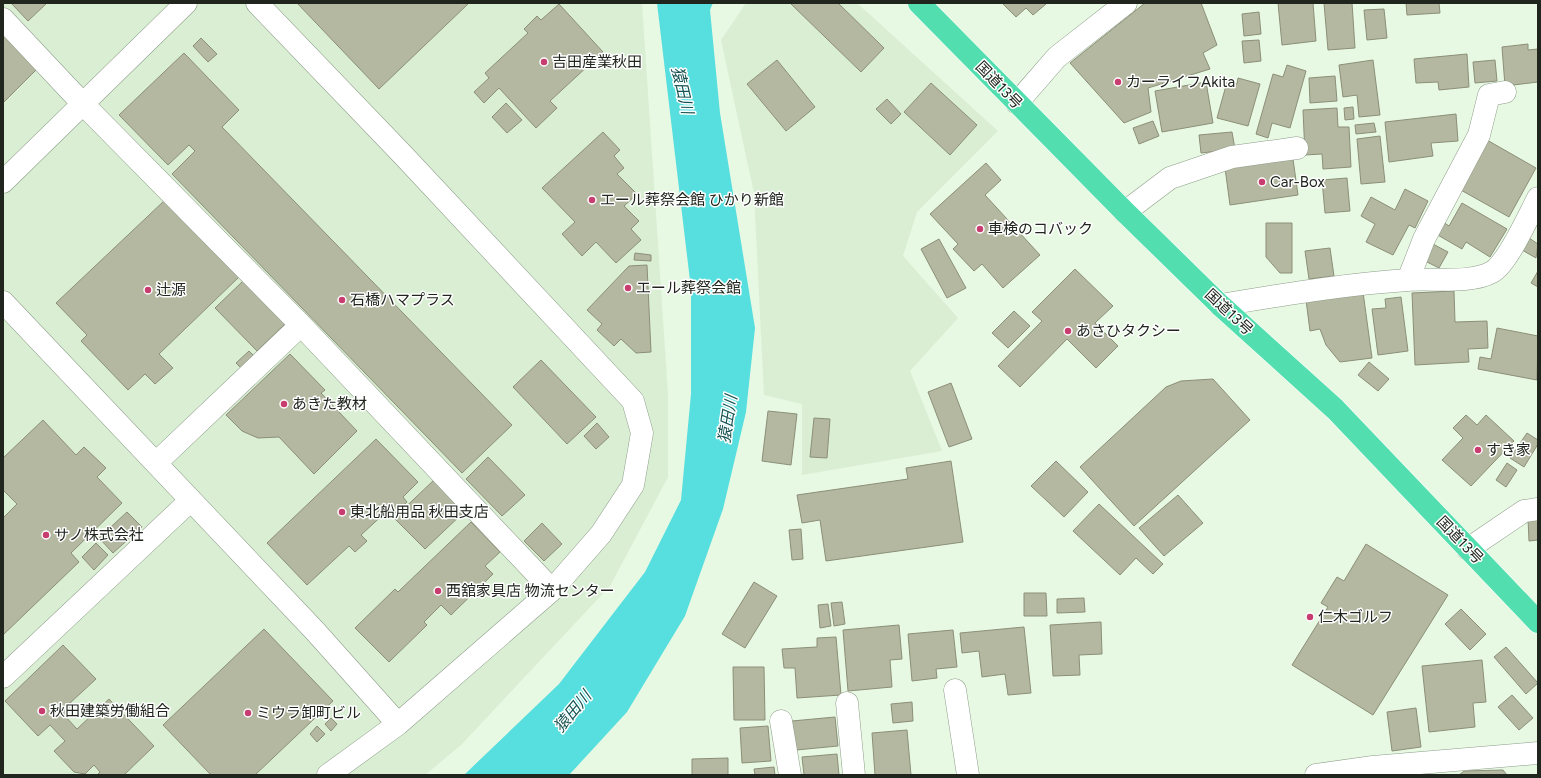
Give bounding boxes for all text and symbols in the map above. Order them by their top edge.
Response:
place label: 吉田産業秋田 [552,53,642,71]
marker: 吉田産業秋田 [539,57,549,67]
street label: 国道13号 [972,57,1026,113]
water label: 猿田川 [668,65,698,118]
place label: カーライフAkita [1126,73,1235,91]
marker: カーライフAkita [1113,77,1123,87]
place label: Car-Box [1270,173,1325,191]
marker: Car-Box [1257,177,1267,187]
place label: エール葬祭会館 ひかり新館 [600,191,784,209]
marker: エール葬祭会館 ひかり新館 [587,195,597,205]
place label: 車検のコバック [988,220,1093,238]
marker: 車検のコバック [975,224,985,234]
place label: エール葬祭会館 [636,279,741,297]
place label: 辻源 [156,281,186,299]
marker: エール葬祭会館 [623,283,633,293]
marker: 辻源 [143,285,153,295]
street label: 国道13号 [1201,285,1257,339]
place label: 石橋ハマプラス [350,291,455,309]
marker: 石橋ハマプラス [337,295,347,305]
place label: あさひタクシー [1076,322,1181,340]
marker: あさひタクシー [1063,326,1073,336]
water label: 猿田川 [714,392,741,444]
place label: あきた教材 [292,395,367,413]
marker: あきた教材 [279,399,289,409]
place label: すき家 [1486,441,1531,459]
marker: すき家 [1473,445,1483,455]
place label: 東北船用品 秋田支店 [350,503,489,521]
marker: 東北船用品 秋田支店 [337,507,347,517]
street label: 国道13号 [1433,512,1487,568]
place label: サノ株式会社 [54,526,144,544]
marker: サノ株式会社 [41,530,51,540]
place label: 西舘家具店 物流センター [446,582,615,600]
marker: 西舘家具店 物流センター [433,586,443,596]
place label: 仁木ゴルフ [1318,608,1393,626]
marker: 仁木ゴルフ [1305,612,1315,622]
water label: 猿田川 [550,685,596,736]
place label: 秋田建築労働組合 [50,702,170,720]
place label: ミウラ卸町ビル [256,704,361,722]
marker: 秋田建築労働組合 [37,706,47,716]
marker: ミウラ卸町ビル [243,708,253,718]

